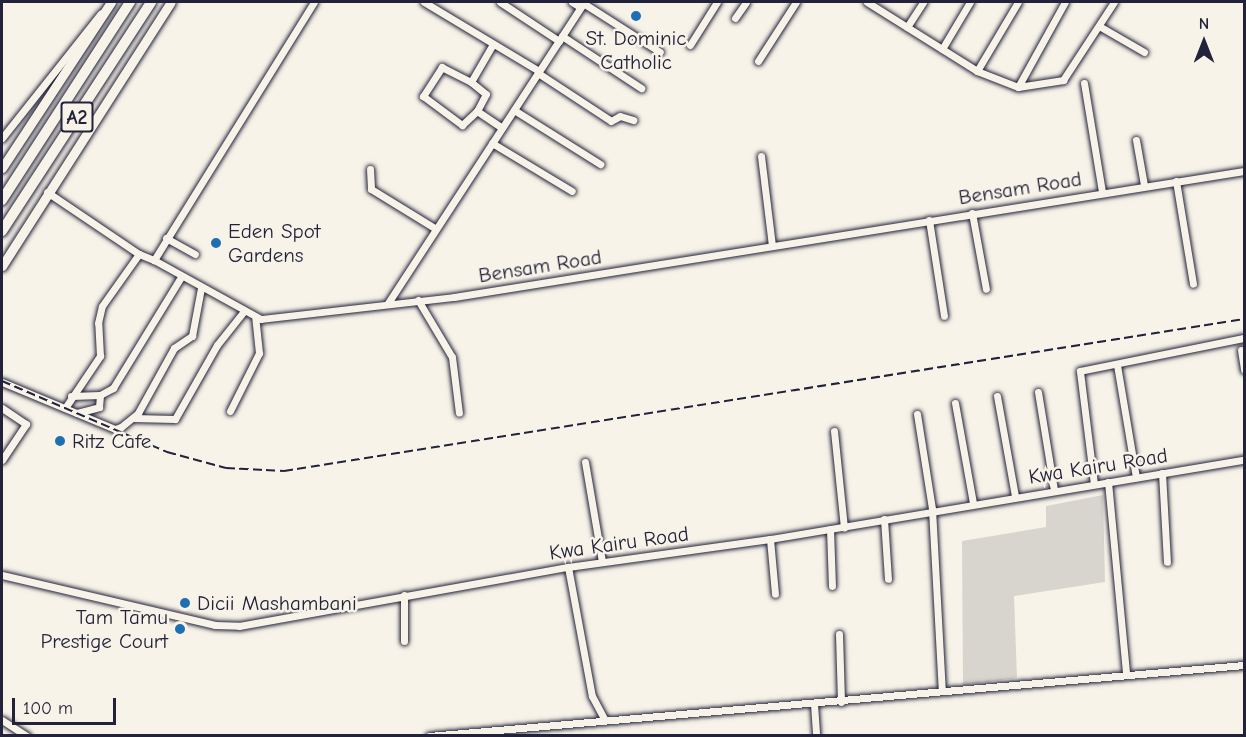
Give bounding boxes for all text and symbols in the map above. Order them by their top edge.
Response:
marker: St. Dominic Catholic [629,9,643,23]
north arrow [1174,12,1234,72]
text: N [1199,15,1209,33]
place label: St. Dominic Catholic [586,25,686,75]
road number: A2 [60,100,94,134]
street label: Bensam Road [957,166,1083,210]
place label: Eden Spot Gardens [228,218,321,268]
marker: Eden Spot Gardens [209,236,223,250]
street label: Bensam Road [477,244,603,288]
place label: Ritz Cafe [72,428,151,454]
marker: Ritz Cafe [53,434,67,448]
street label: Kwa Kairu Road [1027,443,1169,489]
street label: Kwa Kairu Road [548,521,690,565]
place label: Dicii Mashambani [197,590,357,616]
marker: Dicii Mashambani [178,596,192,610]
place label: Tam Tamu Prestige Court [41,604,168,654]
marker: Tam Tamu Prestige Court [173,622,187,636]
scale bar [15,686,118,724]
text: 100 m [23,698,73,719]

